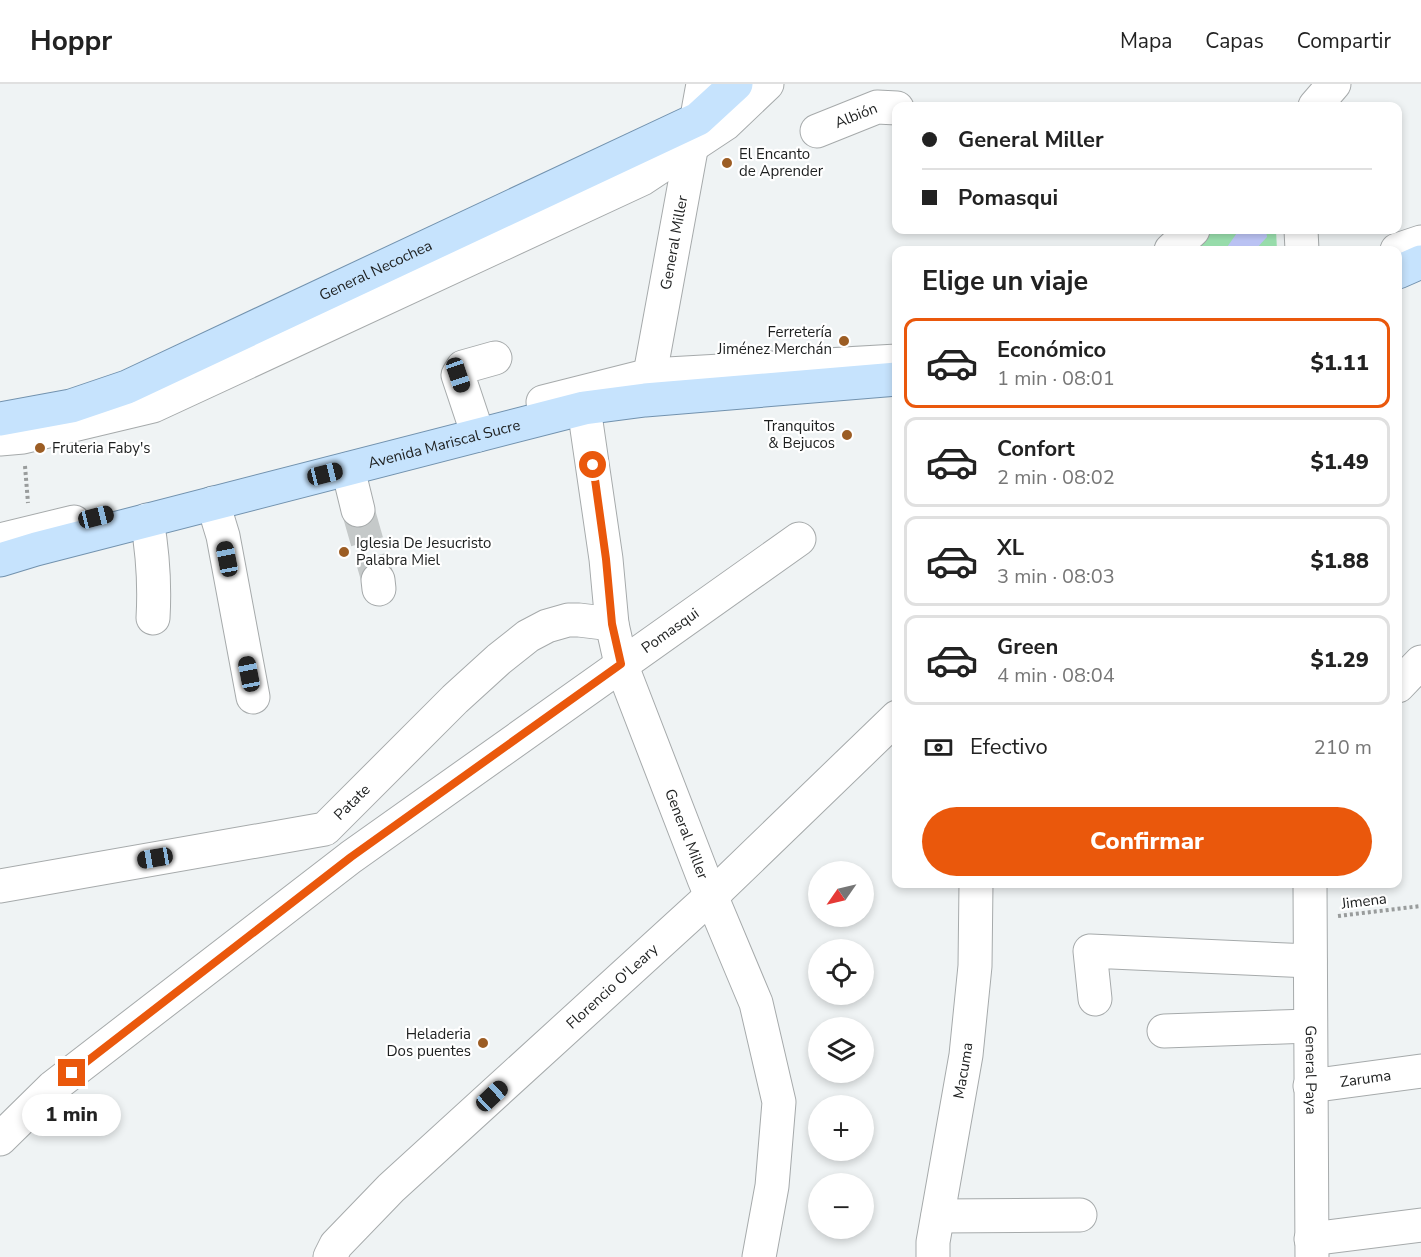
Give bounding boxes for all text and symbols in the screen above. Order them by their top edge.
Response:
text: Hoppr [30,22,112,60]
text: Mapa [1120,27,1172,55]
text: Capas [1205,27,1264,55]
text: Compartir [1297,27,1391,55]
street label: Albión [832,98,880,133]
text: General Miller [958,125,1104,155]
place label: El Encanto de Aprender [739,144,824,181]
marker: El Encanto de Aprender [720,156,734,170]
text: Pomasqui [958,183,1058,213]
street label: General Miller [656,193,693,291]
street label: General Necochea [316,235,435,305]
text: Elige un viaje [922,263,1088,300]
place label: Ferretería Jiménez Merchán [717,322,832,359]
marker: Ferretería Jiménez Merchán [837,334,851,348]
text: Económico [997,335,1106,365]
icon: car [925,336,979,390]
text: $1.11 [1310,348,1369,378]
car [444,355,472,395]
text: 1 min · 08:01 [997,365,1115,392]
street label: Avenida Mariscal Sucre [366,415,522,473]
place label: Tranquitos & Bejucos [764,416,835,453]
marker: Tranquitos & Bejucos [840,428,854,442]
text: Confort [997,434,1075,464]
icon: car [925,435,979,489]
place label: Fruteria Faby's [52,438,150,458]
marker: Fruteria Faby's [33,441,47,455]
text: $1.49 [1310,447,1369,477]
route start [579,451,606,478]
car [305,461,345,487]
text: 2 min · 08:02 [997,464,1115,491]
car [76,504,116,530]
place label: Iglesia De Jesucristo Palabra Miel [356,533,491,570]
text: XL [997,533,1024,563]
icon: car [925,534,979,588]
car [215,540,239,578]
marker: Iglesia De Jesucristo Palabra Miel [337,545,351,559]
text: $1.88 [1310,546,1369,576]
text: 3 min · 08:03 [997,563,1115,590]
street label: Pomasqui [637,603,703,658]
text: Green [997,632,1058,662]
icon: car [925,633,979,687]
text: $1.29 [1310,645,1369,675]
car [237,655,261,693]
text: 4 min · 08:04 [997,662,1115,689]
icon: cash [922,731,955,764]
text: Efectivo [970,732,1048,762]
text: 210 m [1314,734,1372,761]
street label: Patate [329,780,374,825]
street label: General Miller [660,786,713,883]
button: Confirmar [922,807,1372,876]
car [136,846,174,870]
north arrow [808,861,874,927]
map controls [808,861,874,1239]
street label: Jimena [1339,888,1388,914]
street label: Florencio O'Leary [562,939,663,1033]
button: locate [808,939,874,1005]
button: layers [808,1017,874,1083]
place label: Heladeria Dos puentes [386,1024,471,1061]
street label: General Paya [1301,1025,1321,1115]
marker: Heladeria Dos puentes [476,1036,490,1050]
street label: Macuma [948,1041,977,1100]
route end [58,1059,85,1086]
street label: Zaruma [1339,1065,1392,1092]
car [473,1077,511,1115]
callout: 1 min [22,1094,122,1136]
button: + [808,1095,874,1161]
text: 1 min [45,1101,98,1128]
button: − [808,1173,874,1239]

